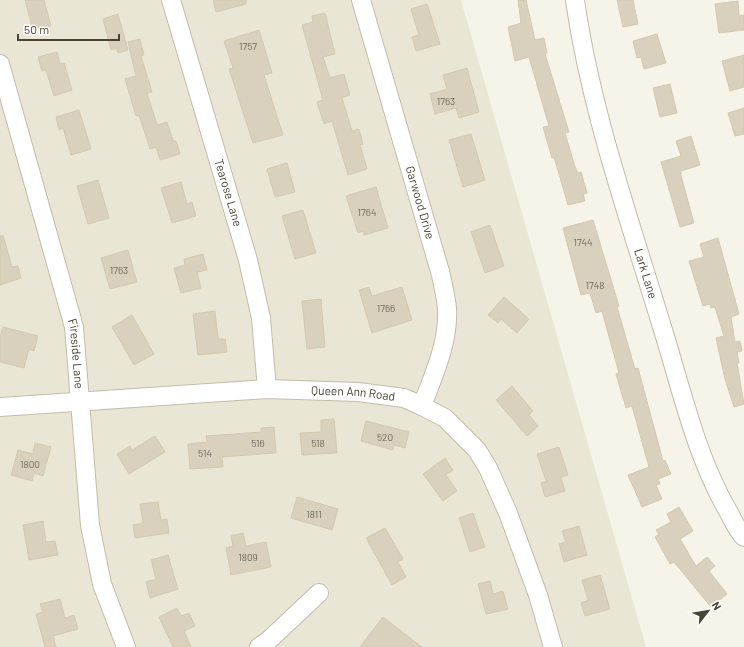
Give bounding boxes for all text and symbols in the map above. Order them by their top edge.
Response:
scale bar [18,16,119,42]
text: 50 m [24,22,49,36]
house number: 1757 [239,40,257,52]
house number: 1763 [437,95,455,107]
street label: Tearose Lane [212,157,246,228]
street label: Garwood Drive [404,164,438,240]
house number: 1764 [358,206,376,218]
house number: 1744 [573,236,593,248]
street label: Lark Lane [632,247,661,300]
house number: 1763 [110,264,128,276]
house number: 1748 [586,279,604,291]
house number: 1766 [377,302,395,314]
street label: Fireside Lane [66,317,87,389]
street label: Queen Ann Road [311,382,396,403]
house number: 520 [377,431,393,443]
house number: 516 [251,437,265,449]
house number: 518 [311,437,325,449]
house number: 514 [198,447,212,459]
house number: 1800 [20,458,40,470]
house number: 1811 [306,508,322,520]
house number: 1809 [238,551,258,563]
north arrow [688,591,728,631]
text: N [710,599,724,612]

